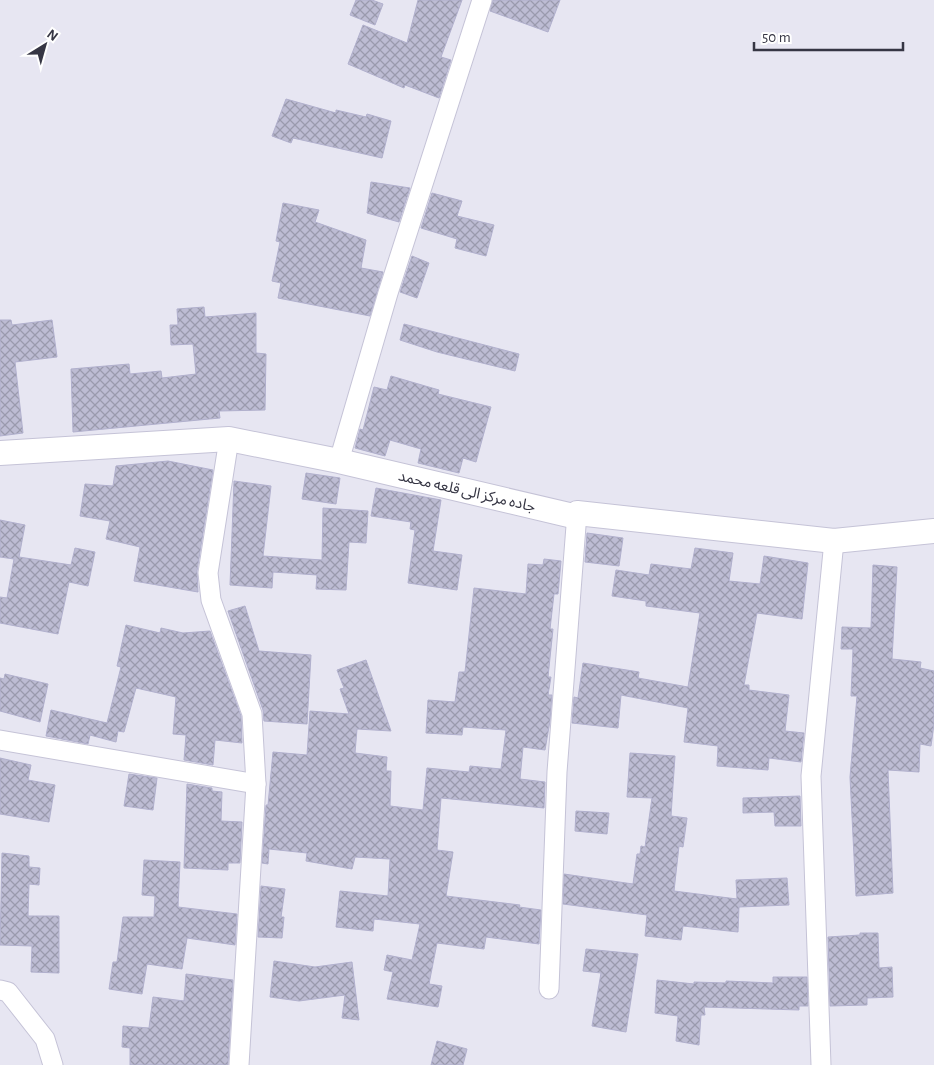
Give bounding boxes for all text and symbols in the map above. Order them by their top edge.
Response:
north arrow [20,20,70,70]
scale bar [754,20,903,52]
text: N [44,27,60,44]
text: 50 m [762,30,791,45]
street label: جاده مرکز الی قلعه محمد [396,468,537,516]

